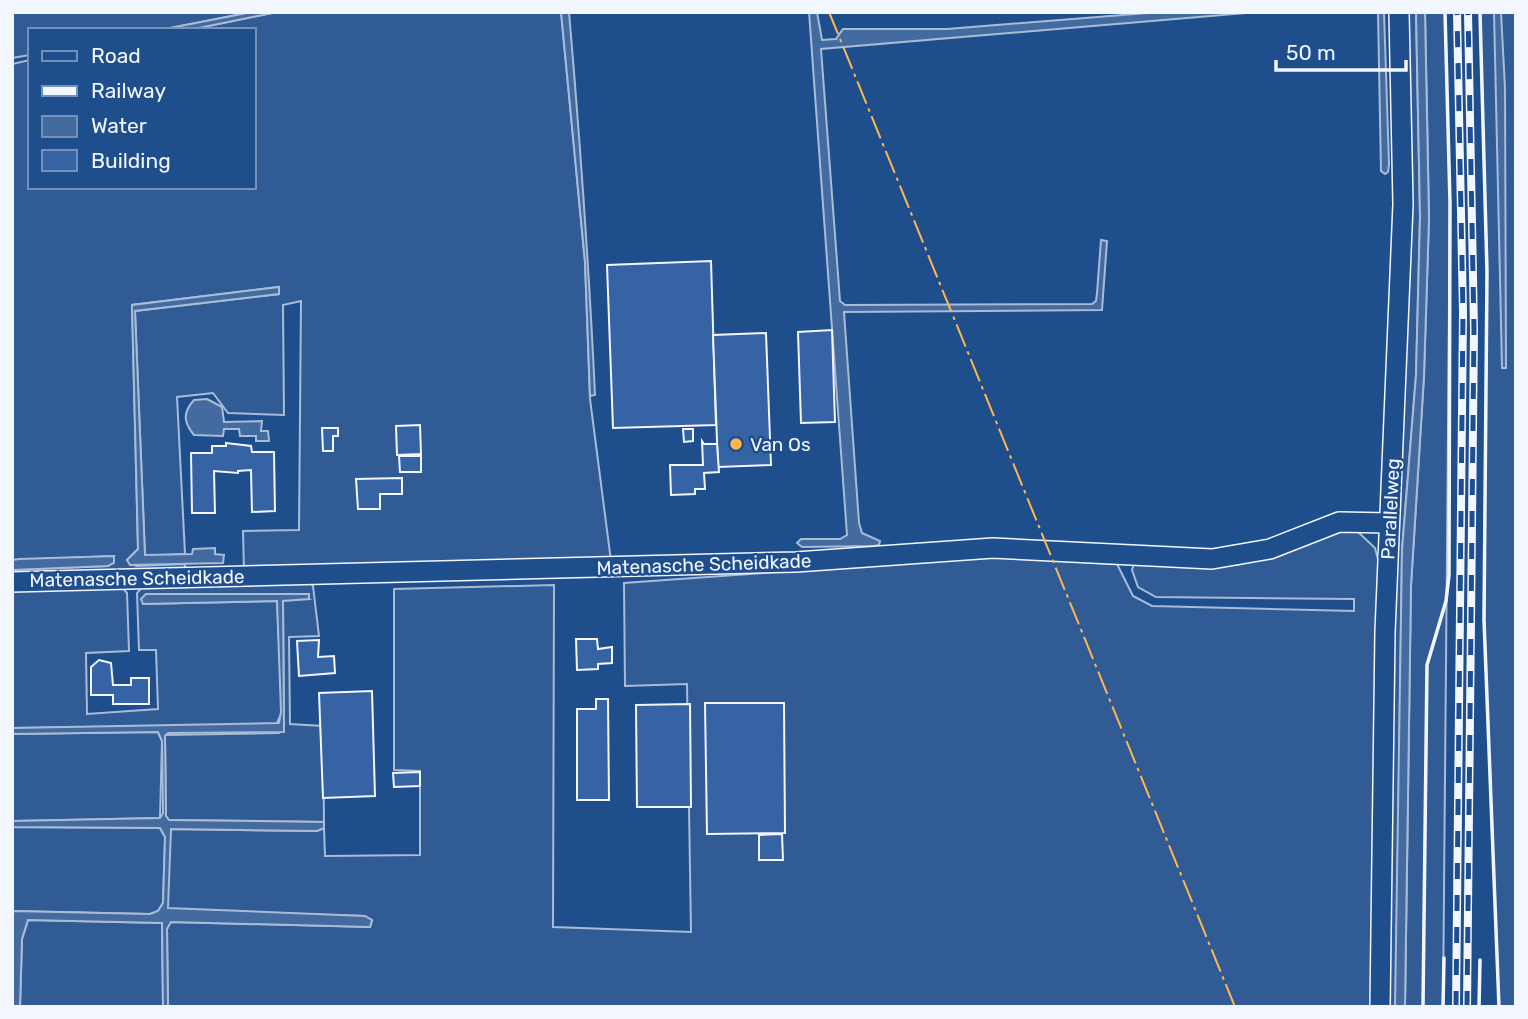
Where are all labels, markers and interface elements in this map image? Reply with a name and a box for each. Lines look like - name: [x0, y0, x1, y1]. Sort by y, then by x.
- legend: [28, 28, 256, 189]
- scale bar: [1276, 28, 1406, 72]
- text: 50 m: [1286, 40, 1336, 65]
- text: Road: [91, 43, 141, 68]
- text: Railway: [91, 78, 166, 103]
- text: Water: [91, 113, 147, 138]
- text: Building: [91, 148, 171, 173]
- place label: Van Os: [750, 433, 811, 456]
- marker: Van Os: [728, 436, 744, 452]
- street label: Parallelweg: [1376, 458, 1405, 560]
- street label: Matenasche Scheidkade: [596, 549, 812, 580]
- street label: Matenasche Scheidkade: [29, 565, 245, 592]

